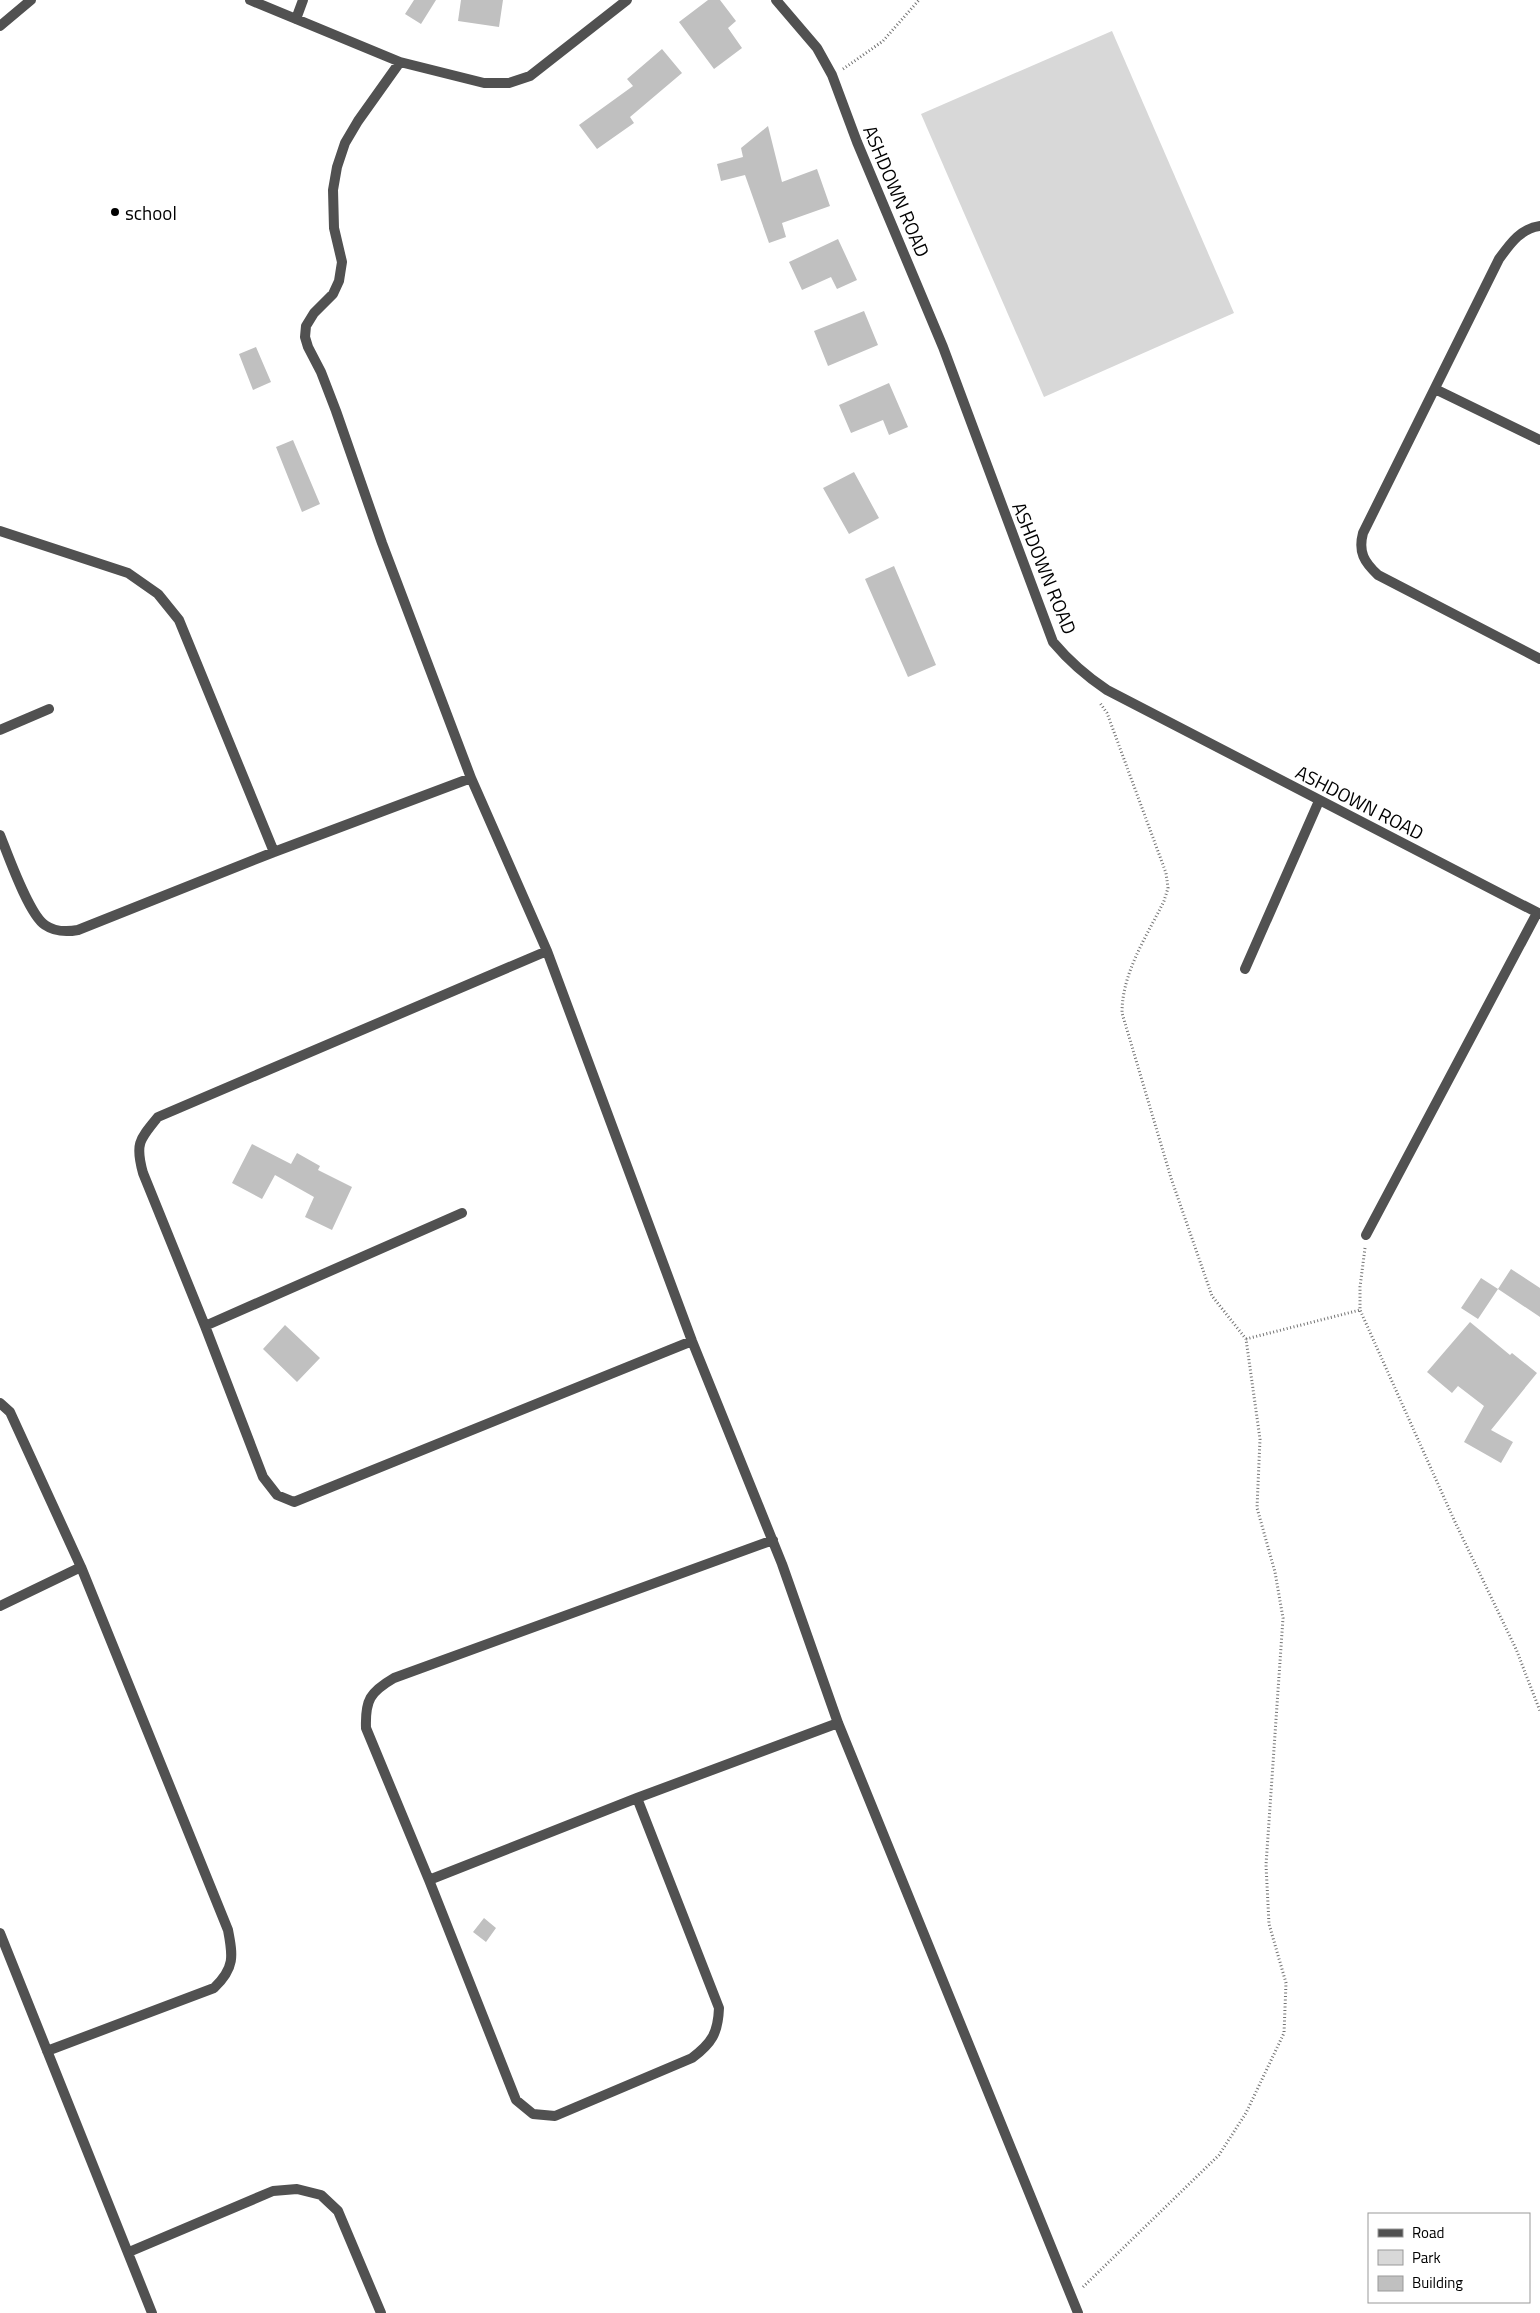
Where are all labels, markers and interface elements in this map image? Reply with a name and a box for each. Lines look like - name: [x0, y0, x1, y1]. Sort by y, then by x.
- street label: ASHDOWN ROAD: [856, 121, 938, 261]
- place label: school: [125, 198, 177, 227]
- marker: school: [109, 206, 121, 218]
- street label: ASHDOWN ROAD: [1005, 497, 1085, 639]
- street label: ASHDOWN ROAD: [1291, 757, 1429, 847]
- legend: [1368, 2213, 1530, 2303]
- text: Road: [1412, 2221, 1444, 2244]
- text: Park: [1412, 2246, 1441, 2269]
- text: Building: [1412, 2271, 1463, 2294]

